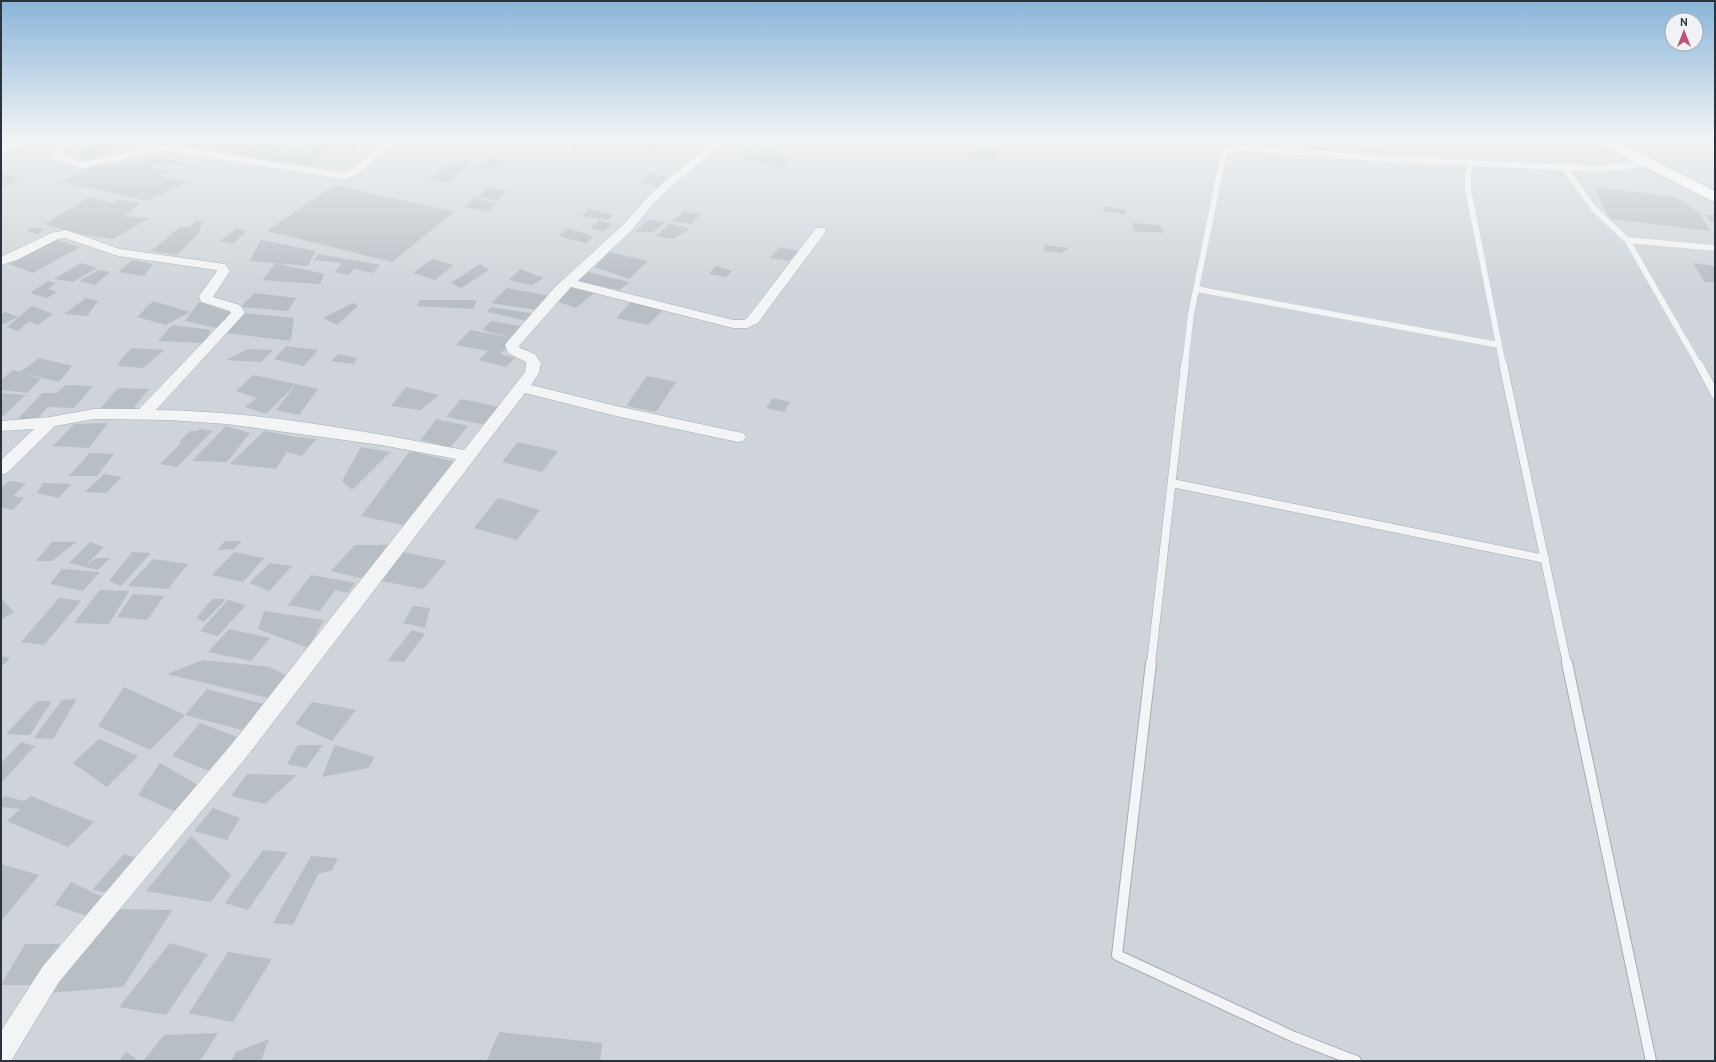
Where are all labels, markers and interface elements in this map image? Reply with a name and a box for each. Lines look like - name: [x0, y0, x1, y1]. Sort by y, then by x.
- north arrow: [1664, 12, 1704, 52]
- text: N: [1680, 15, 1688, 29]

